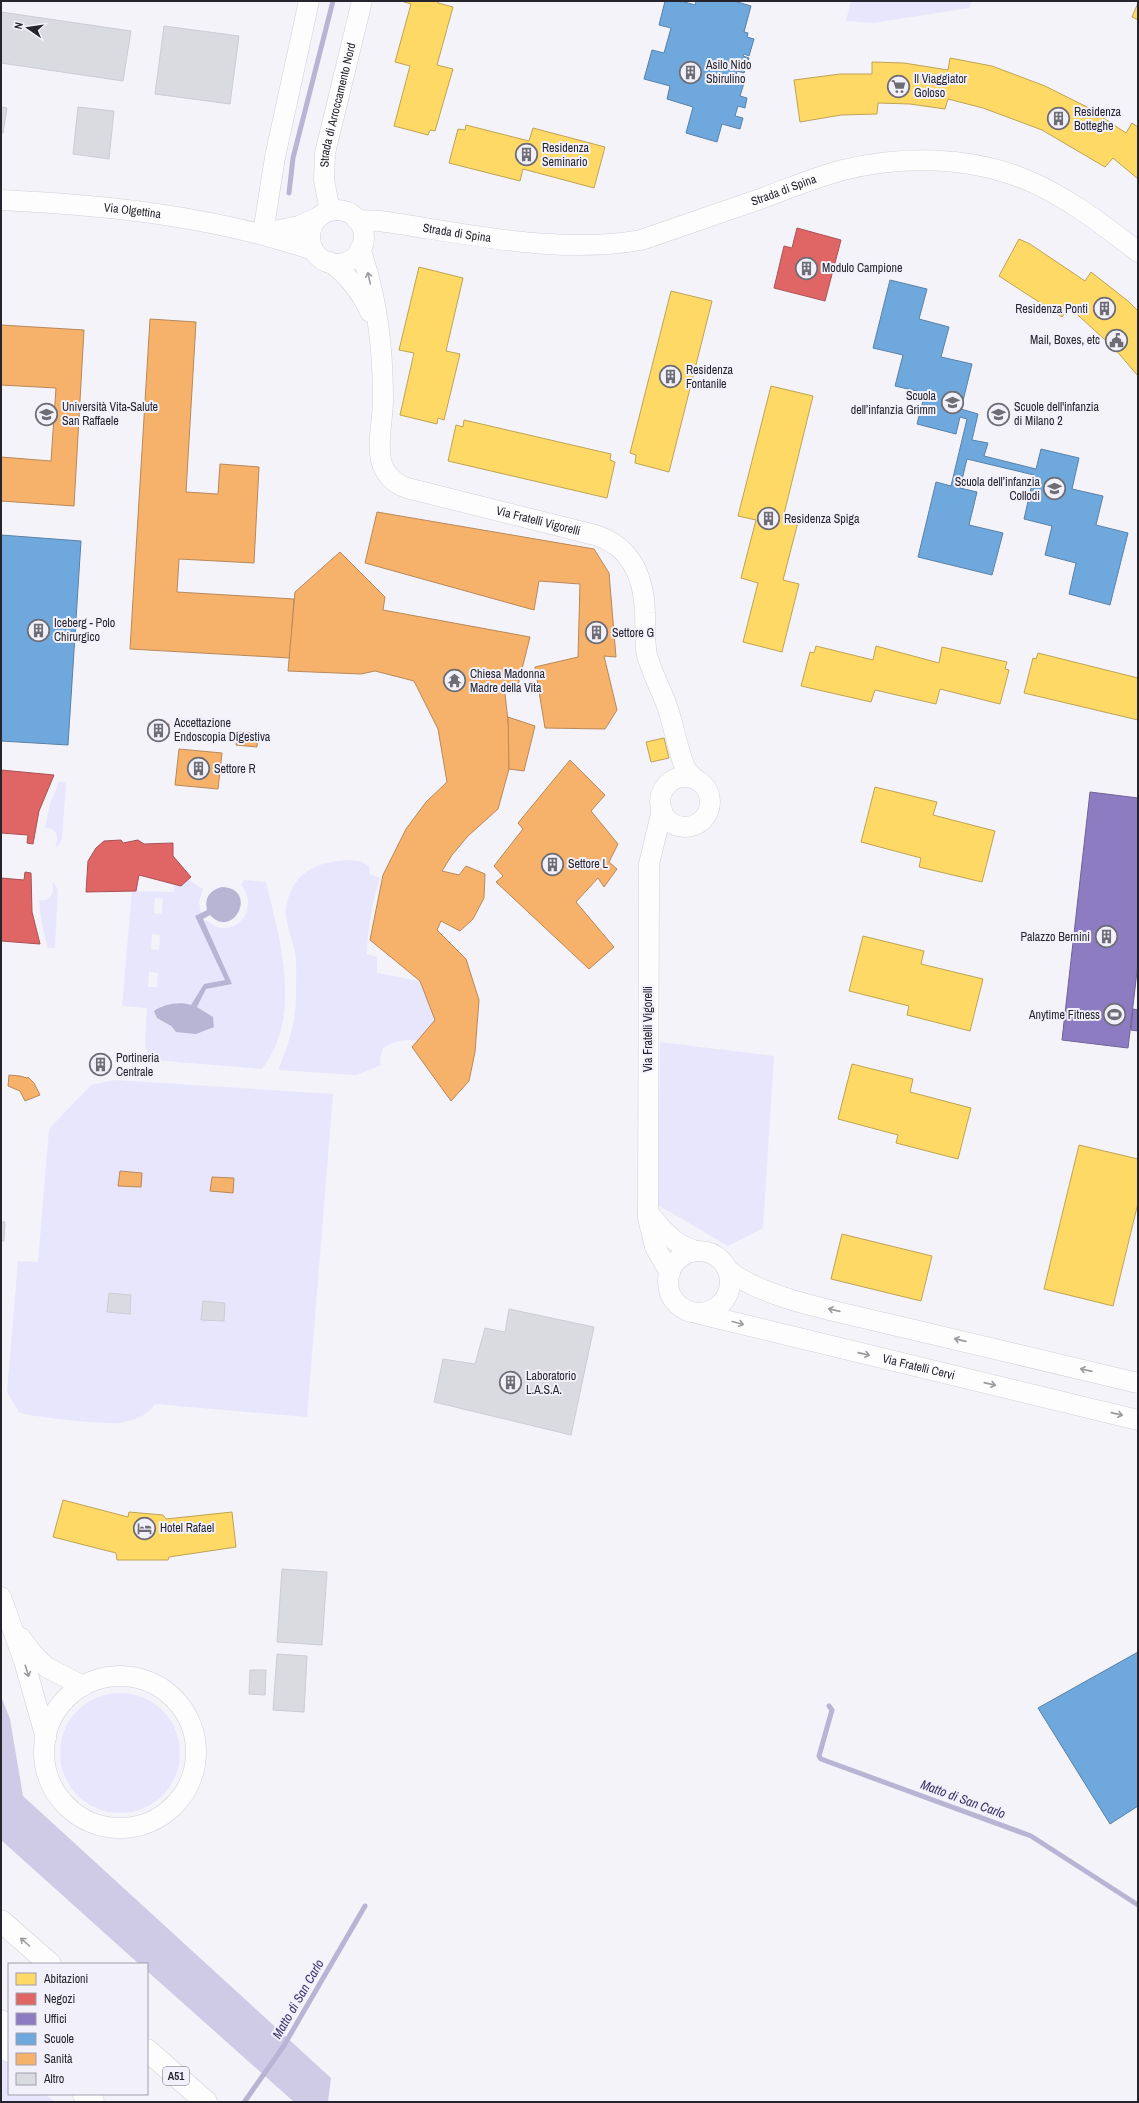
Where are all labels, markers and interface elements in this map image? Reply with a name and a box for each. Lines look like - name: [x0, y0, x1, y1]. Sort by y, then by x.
- north arrow: [8, 8, 48, 48]
- text: N: [11, 21, 26, 30]
- street label: Strada di Arroccamento Nord: [316, 41, 360, 168]
- place label: Asilo Nido Sbirulino: [705, 57, 751, 87]
- building icon: Asilo Nido Sbirulino: [678, 59, 704, 85]
- place label: Il Viaggiator Goloso: [914, 71, 968, 101]
- supermarket icon: Il Viaggiator Goloso: [885, 73, 911, 99]
- place label: Residenza Botteghe: [1074, 104, 1122, 134]
- building icon: Residenza Botteghe: [1045, 106, 1071, 132]
- place label: Residenza Seminario: [542, 140, 590, 170]
- building icon: Residenza Seminario: [514, 142, 540, 168]
- street label: Strada di Spina: [749, 171, 819, 210]
- street label: Via Olgettina: [103, 199, 163, 222]
- street label: Strada di Spina: [422, 220, 493, 246]
- building icon: Modulo Campione: [793, 255, 819, 281]
- place label: Modulo Campione: [822, 260, 902, 276]
- one-way arrow: [365, 272, 373, 285]
- building icon: Residenza Ponti: [1091, 296, 1117, 322]
- place label: Residenza Ponti: [1015, 301, 1088, 317]
- public building icon: Mail, Boxes, etc: [1103, 327, 1129, 353]
- place label: Mail, Boxes, etc: [1030, 332, 1100, 348]
- place label: Residenza Fontanile: [686, 362, 734, 392]
- building icon: Residenza Fontanile: [658, 364, 684, 390]
- place label: Scuola dell’infanzia Grimm: [851, 388, 937, 418]
- school or university icon: Scuola dell’infanzia Grimm: [939, 390, 965, 416]
- place label: Università Vita-Salute San Raffaele: [62, 399, 158, 429]
- place label: Scuole dell'infanzia di Milano 2: [1014, 399, 1100, 429]
- school or university icon: Università Vita-Salute San Raffaele: [34, 401, 60, 427]
- school or university icon: Scuole dell'infanzia di Milano 2: [985, 401, 1011, 427]
- place label: Scuola dell’infanzia Collodi: [955, 474, 1041, 504]
- school or university icon: Scuola dell’infanzia Collodi: [1042, 476, 1068, 502]
- street label: Via Fratelli Vigorelli: [495, 503, 582, 539]
- building icon: Residenza Spiga: [756, 506, 782, 532]
- place label: Residenza Spiga: [784, 511, 860, 527]
- place label: Iceberg - Polo Chirurgico: [54, 615, 115, 645]
- building icon: Iceberg - Polo Chirurgico: [25, 617, 51, 643]
- building icon: Settore G: [583, 620, 609, 646]
- place label: Settore G: [612, 625, 654, 641]
- place label: Chiesa Madonna Madre della Vita: [470, 666, 545, 696]
- temple icon: Chiesa Madonna Madre della Vita: [441, 668, 467, 694]
- place label: Accettazione Endoscopia Digestiva: [173, 715, 271, 745]
- building icon: Accettazione Endoscopia Digestiva: [145, 717, 171, 743]
- building icon: Settore R: [185, 756, 211, 782]
- place label: Settore R: [214, 761, 256, 777]
- building icon: Settore L: [540, 851, 566, 877]
- place label: Settore L: [568, 856, 608, 872]
- building icon: Palazzo Bernini: [1093, 924, 1119, 950]
- place label: Palazzo Bernini: [1021, 929, 1090, 945]
- street label: Via Fratelli Vigorelli: [640, 986, 656, 1072]
- sports icon: Anytime Fitness: [1102, 1002, 1128, 1028]
- place label: Anytime Fitness: [1028, 1007, 1100, 1023]
- place label: Portineria Centrale: [116, 1050, 160, 1080]
- building icon: Portineria Centrale: [87, 1052, 113, 1078]
- one-way arrow: [827, 1306, 840, 1314]
- one-way arrow: [731, 1320, 744, 1327]
- one-way arrow: [954, 1336, 967, 1344]
- street label: Via Fratelli Cervi: [881, 1350, 956, 1383]
- one-way arrow: [857, 1351, 870, 1358]
- one-way arrow: [1080, 1366, 1093, 1374]
- place label: Laboratorio L.A.S.A.: [526, 1368, 576, 1398]
- building icon: Laboratorio L.A.S.A.: [497, 1370, 523, 1396]
- one-way arrow: [984, 1381, 997, 1389]
- one-way arrow: [1110, 1411, 1123, 1419]
- hotel icon: Hotel Rafael: [132, 1515, 158, 1541]
- place label: Hotel Rafael: [160, 1520, 214, 1536]
- one-way arrow: [24, 1665, 31, 1678]
- water label: Matto di San Carlo: [918, 1776, 1008, 1822]
- one-way arrow: [20, 1938, 31, 1947]
- water label: Matto di San Carlo: [268, 1956, 328, 2042]
- legend: [8, 1963, 148, 2095]
- text: Abitazioni: [43, 1971, 88, 1987]
- text: Negozi: [44, 1991, 75, 2007]
- text: Uffici: [44, 2011, 67, 2027]
- text: Scuole: [44, 2031, 74, 2047]
- text: Sanità: [44, 2051, 73, 2067]
- road number: A51: [163, 2067, 189, 2085]
- text: Altro: [43, 2071, 64, 2087]

